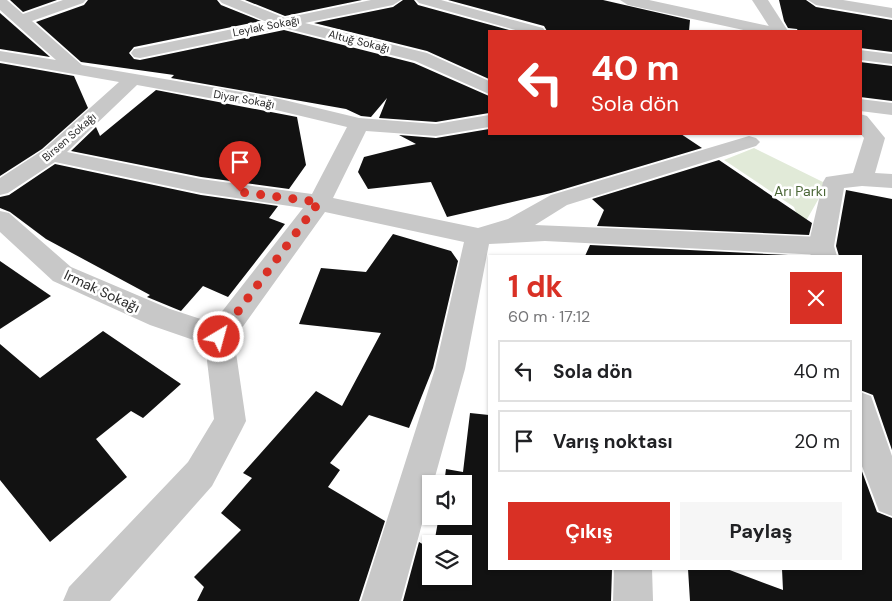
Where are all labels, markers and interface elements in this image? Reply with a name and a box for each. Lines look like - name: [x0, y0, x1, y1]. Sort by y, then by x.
- street label: Leylak Sokağı: [231, 13, 301, 39]
- street label: Altuğ Sokağı: [327, 27, 391, 55]
- text: 40 m: [591, 45, 680, 91]
- icon: left: [508, 50, 573, 115]
- street label: Diyar Sokağı: [212, 87, 276, 111]
- text: Sola dön: [591, 89, 679, 118]
- street label: Birsen Sokağı: [39, 110, 99, 164]
- pin: [219, 141, 261, 192]
- icon: arrive: [226, 148, 254, 176]
- park label: Arı Parkı: [774, 182, 826, 200]
- street label: Irmak Sokağı: [61, 266, 143, 316]
- text: 1 dk: [508, 267, 563, 306]
- button: close: [790, 272, 842, 324]
- text: 60 m · 17:12: [508, 306, 590, 327]
- position arrow: [192, 310, 244, 362]
- icon: left: [510, 357, 538, 385]
- text: Sola dön: [553, 359, 633, 384]
- text: 40 m: [793, 359, 840, 384]
- icon: arrive: [510, 427, 538, 455]
- text: Varış noktası: [553, 429, 673, 454]
- text: 20 m: [794, 429, 840, 454]
- map controls: [422, 475, 472, 585]
- button: sound: [422, 475, 472, 525]
- button: Çıkış: [508, 502, 670, 560]
- button: Paylaş: [680, 502, 842, 560]
- button: layers: [422, 535, 472, 585]

